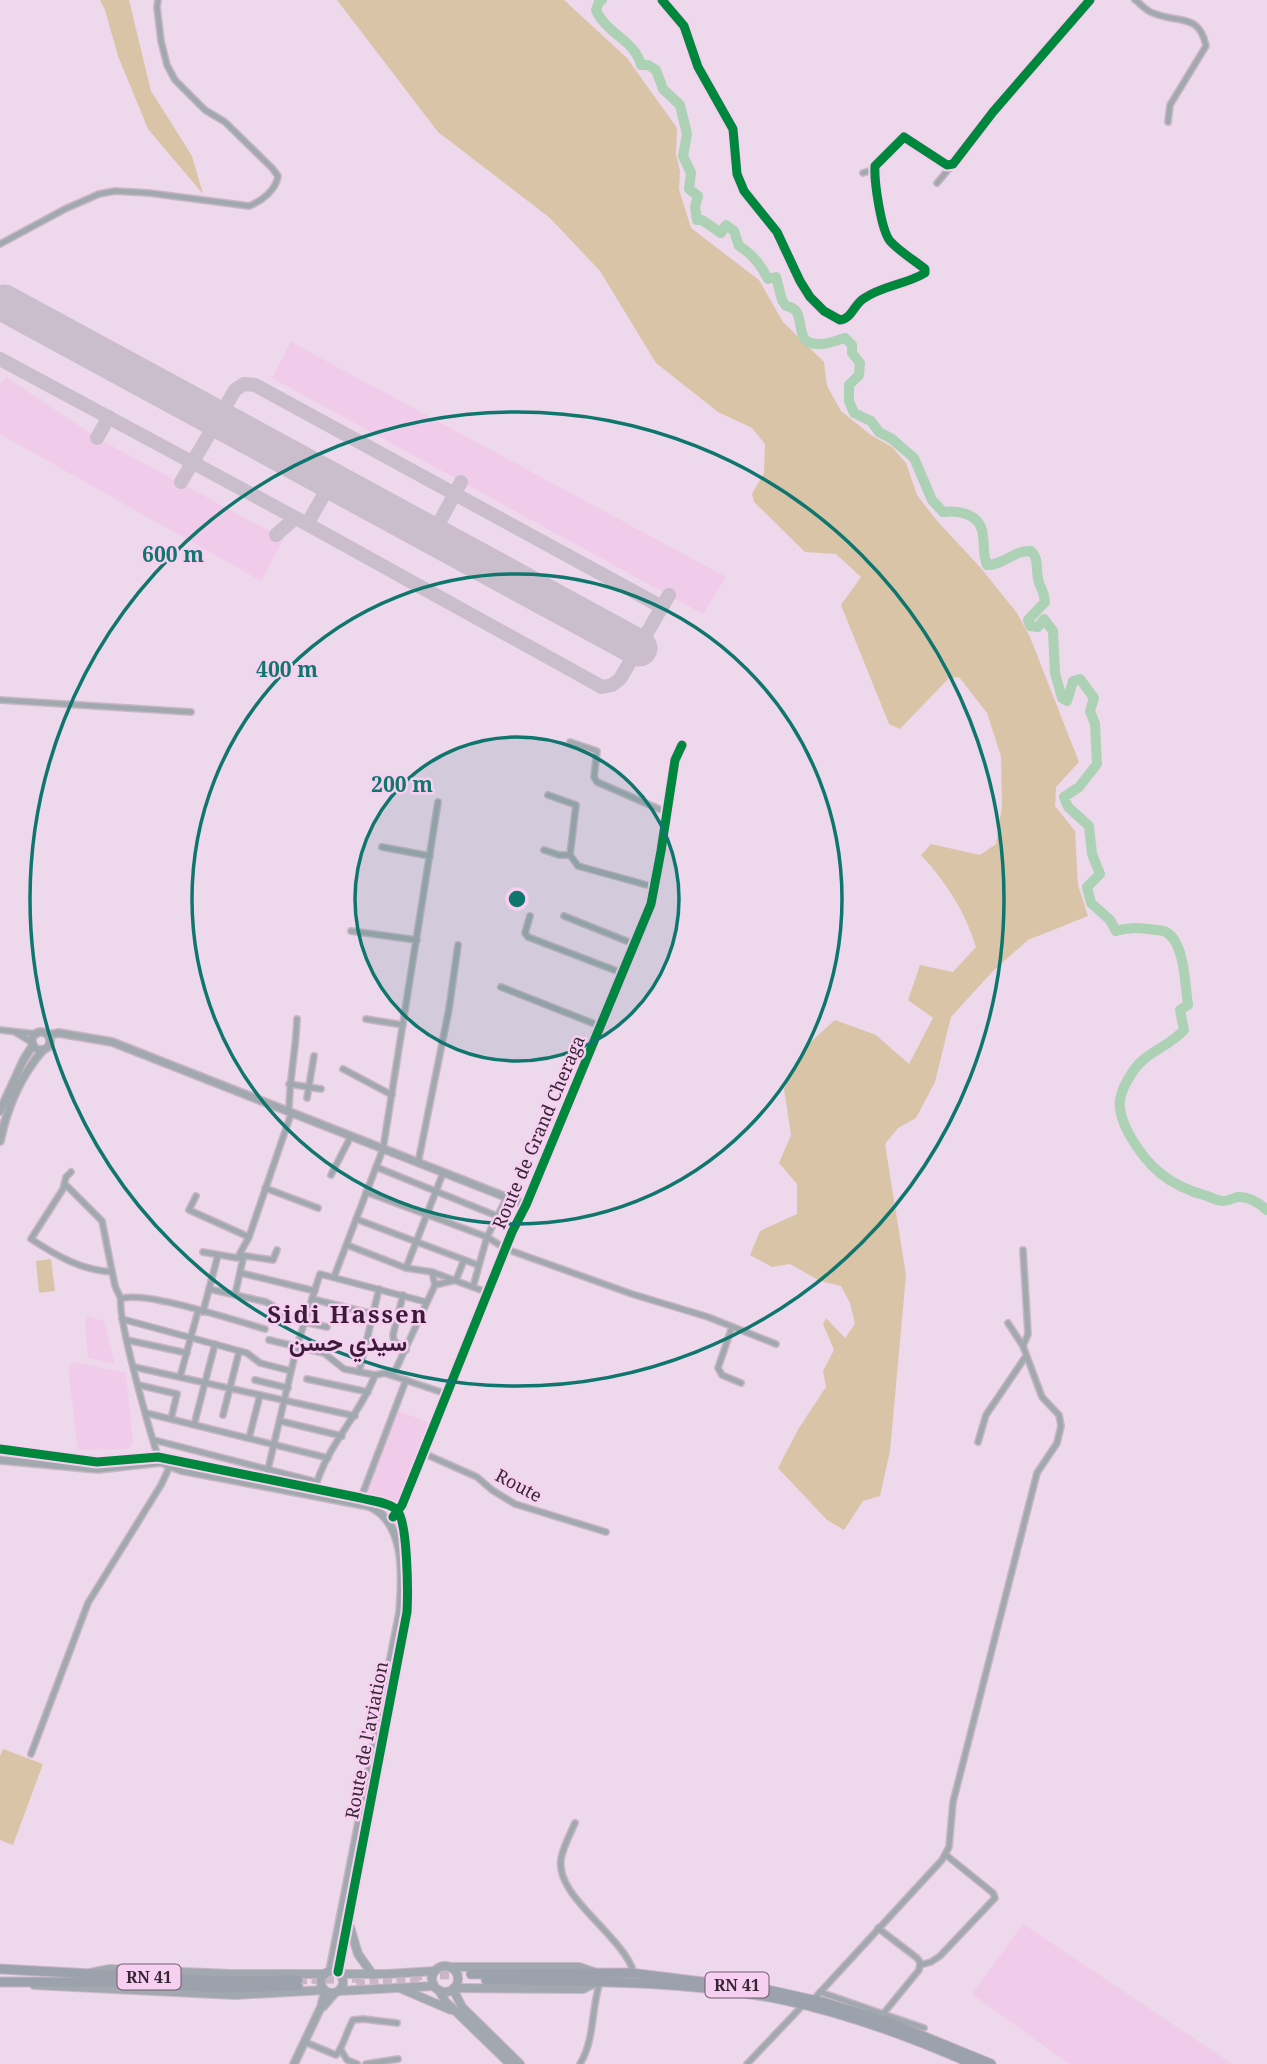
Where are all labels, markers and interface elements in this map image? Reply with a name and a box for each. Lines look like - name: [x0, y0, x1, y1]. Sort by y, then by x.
- text: 600 m: [142, 540, 204, 568]
- text: 400 m: [256, 655, 318, 683]
- text: 200 m: [371, 770, 433, 798]
- centre of rings: [505, 887, 529, 911]
- street label: Route de Grand Cheraga: [486, 1031, 590, 1233]
- district label: Sidi Hassen سيدي حسن: [267, 1297, 429, 1363]
- street label: Route: [491, 1463, 547, 1507]
- street label: Route de l'aviation: [339, 1659, 393, 1821]
- road number: RN 41: [118, 1965, 180, 1990]
- road number: RN 41: [706, 1972, 768, 1997]

